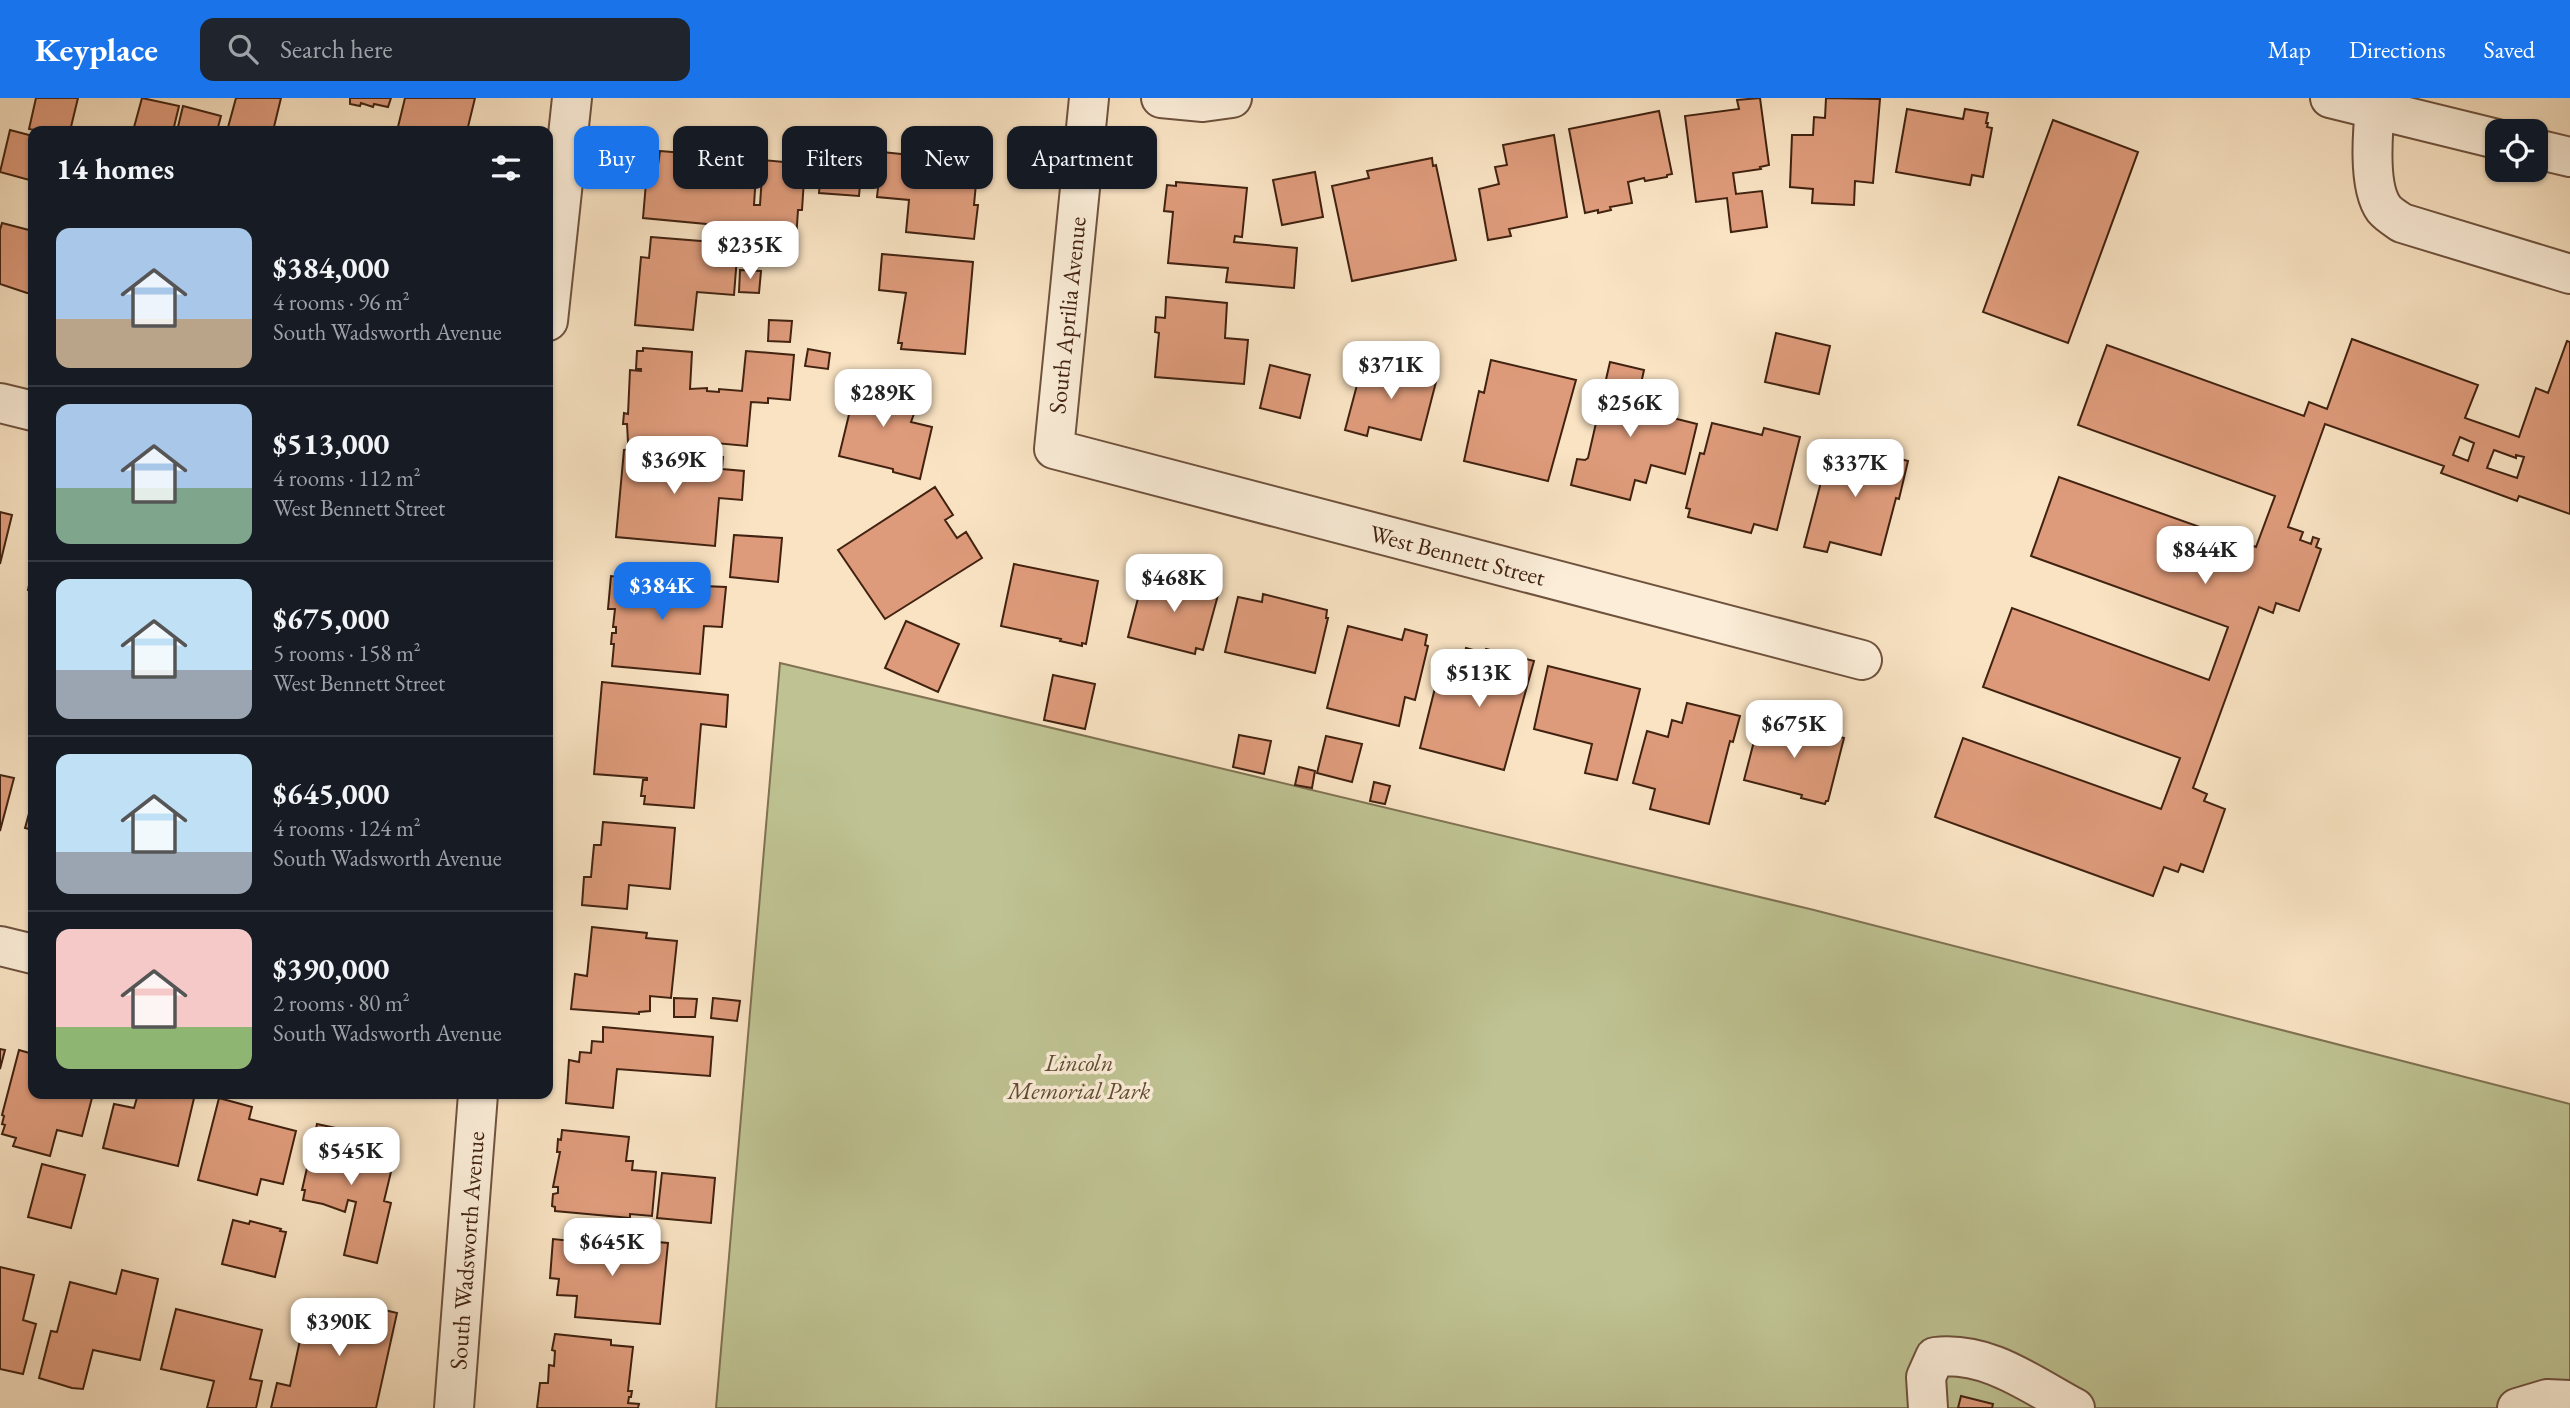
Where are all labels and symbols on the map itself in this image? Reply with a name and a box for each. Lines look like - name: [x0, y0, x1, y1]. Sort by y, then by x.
- street label: South Aprilia Avenue: [1041, 215, 1093, 415]
- pin: $235K: [701, 222, 799, 281]
- pin: $371K: [1342, 342, 1440, 401]
- pin: $289K: [834, 370, 932, 429]
- pin: $256K: [1581, 380, 1679, 439]
- pin: $369K: [625, 436, 723, 496]
- pin: $337K: [1806, 440, 1904, 499]
- street label: West Bennett Street: [1367, 517, 1549, 592]
- pin: $844K: [2156, 526, 2254, 586]
- pin: $468K: [1125, 554, 1223, 614]
- pin: $384K: [613, 562, 711, 622]
- pin: $513K: [1430, 650, 1528, 709]
- pin: $675K: [1745, 700, 1843, 760]
- park label: Lincoln Memorial Park: [1006, 1047, 1151, 1106]
- pin: $545K: [302, 1128, 400, 1187]
- street label: South Wadsworth Avenue: [441, 1130, 491, 1371]
- pin: $645K: [563, 1218, 661, 1278]
- pin: $390K: [290, 1298, 388, 1358]

